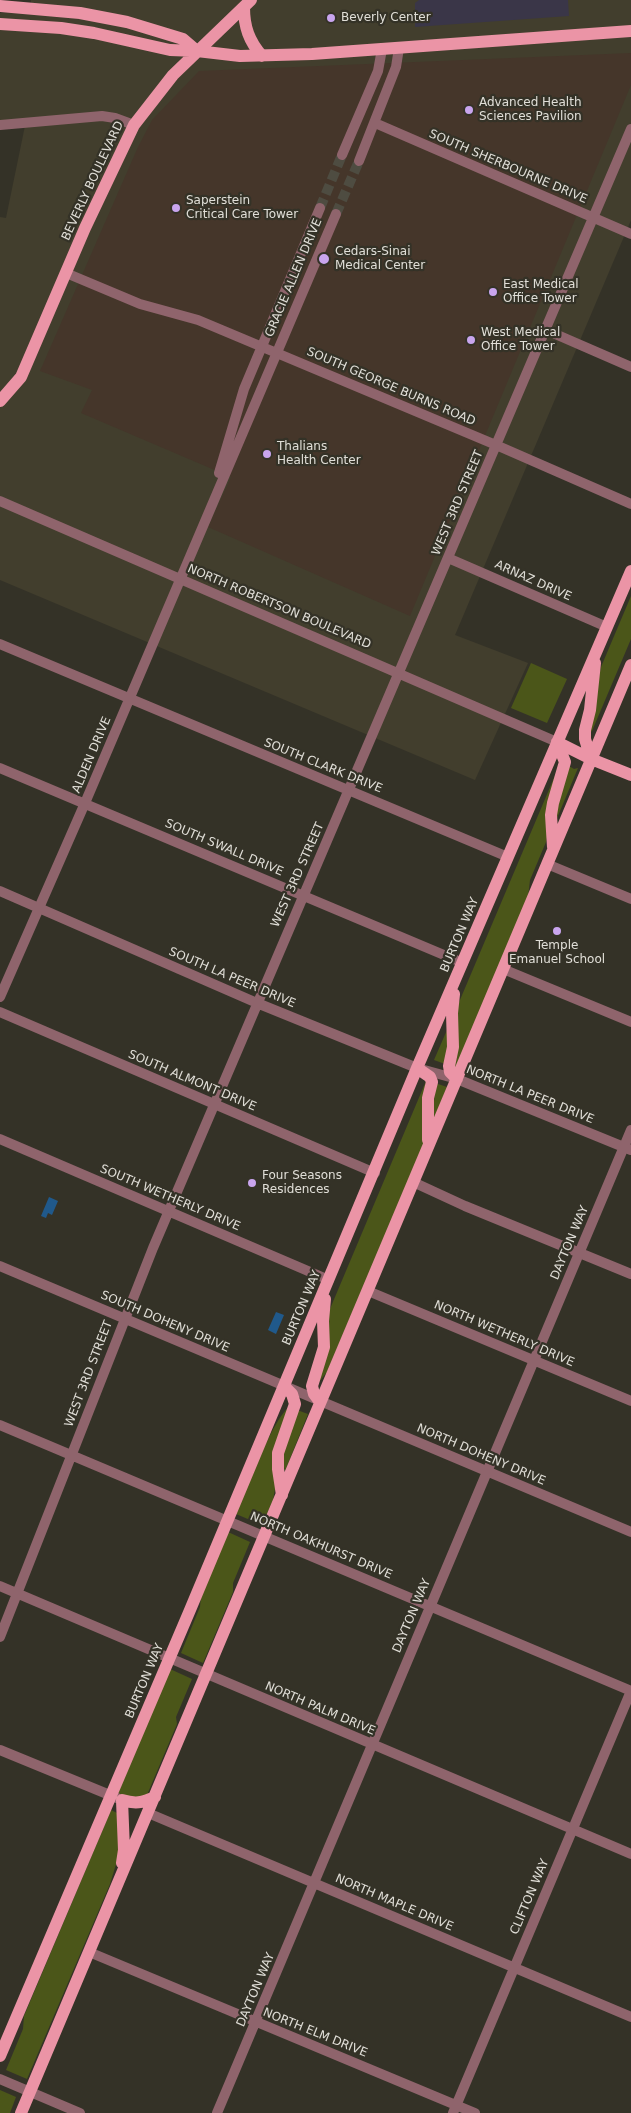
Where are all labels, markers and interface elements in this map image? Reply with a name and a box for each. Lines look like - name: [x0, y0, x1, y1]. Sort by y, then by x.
- place label: Beverly Center: [341, 11, 431, 25]
- marker: Beverly Center: [325, 12, 337, 24]
- place label: Advanced Health Sciences Pavilion: [479, 96, 582, 124]
- marker: Advanced Health Sciences Pavilion: [463, 104, 475, 116]
- street label: BEVERLY BOULEVARD: [59, 119, 127, 243]
- street label: SOUTH SHERBOURNE DRIVE: [427, 127, 589, 207]
- place label: Saperstein Critical Care Tower: [186, 194, 298, 222]
- marker: Saperstein Critical Care Tower: [170, 202, 182, 214]
- street label: GRACIE ALLEN DRIVE: [262, 217, 326, 339]
- place label: Cedars-Sinai Medical Center: [335, 245, 425, 273]
- marker: Cedars-Sinai Medical Center: [317, 252, 331, 266]
- place label: East Medical Office Tower: [503, 278, 579, 306]
- marker: East Medical Office Tower: [487, 286, 499, 298]
- place label: West Medical Office Tower: [481, 326, 560, 354]
- marker: West Medical Office Tower: [465, 334, 477, 346]
- street label: SOUTH GEORGE BURNS ROAD: [304, 345, 478, 429]
- place label: Thalians Health Center: [277, 440, 361, 468]
- marker: Thalians Health Center: [261, 448, 273, 460]
- street label: WEST 3RD STREET: [429, 448, 487, 558]
- street label: ARNAZ DRIVE: [492, 558, 574, 604]
- street label: NORTH ROBERTSON BOULEVARD: [185, 562, 373, 652]
- street label: ALDEN DRIVE: [69, 715, 115, 795]
- street label: SOUTH CLARK DRIVE: [262, 736, 384, 796]
- street label: SOUTH SWALL DRIVE: [163, 817, 285, 879]
- street label: WEST 3RD STREET: [268, 820, 328, 930]
- street label: BURTON WAY: [438, 895, 482, 975]
- marker: Temple Emanuel School: [551, 925, 563, 937]
- place label: Temple Emanuel School: [509, 939, 605, 967]
- street label: SOUTH LA PEER DRIVE: [166, 945, 298, 1011]
- street label: SOUTH ALMONT DRIVE: [126, 1047, 258, 1115]
- street label: NORTH LA PEER DRIVE: [464, 1063, 596, 1127]
- street label: SOUTH WETHERLY DRIVE: [98, 1162, 242, 1234]
- place label: Four Seasons Residences: [262, 1169, 342, 1197]
- marker: Four Seasons Residences: [246, 1177, 258, 1189]
- street label: DAYTON WAY: [548, 1204, 592, 1282]
- street label: BURTON WAY: [280, 1268, 324, 1348]
- street label: SOUTH DOHENY DRIVE: [99, 1288, 231, 1356]
- street label: NORTH WETHERLY DRIVE: [432, 1298, 576, 1370]
- street label: WEST 3RD STREET: [62, 1319, 116, 1429]
- street label: NORTH DOHENY DRIVE: [414, 1421, 548, 1489]
- street label: NORTH OAKHURST DRIVE: [248, 1509, 394, 1583]
- street label: DAYTON WAY: [390, 1577, 434, 1655]
- street label: BURTON WAY: [123, 1641, 167, 1721]
- street label: NORTH PALM DRIVE: [263, 1679, 377, 1739]
- street label: CLIFTON WAY: [508, 1857, 552, 1937]
- street label: NORTH MAPLE DRIVE: [333, 1872, 455, 1934]
- street label: DAYTON WAY: [234, 1951, 278, 2029]
- street label: NORTH ELM DRIVE: [261, 2005, 369, 2061]

